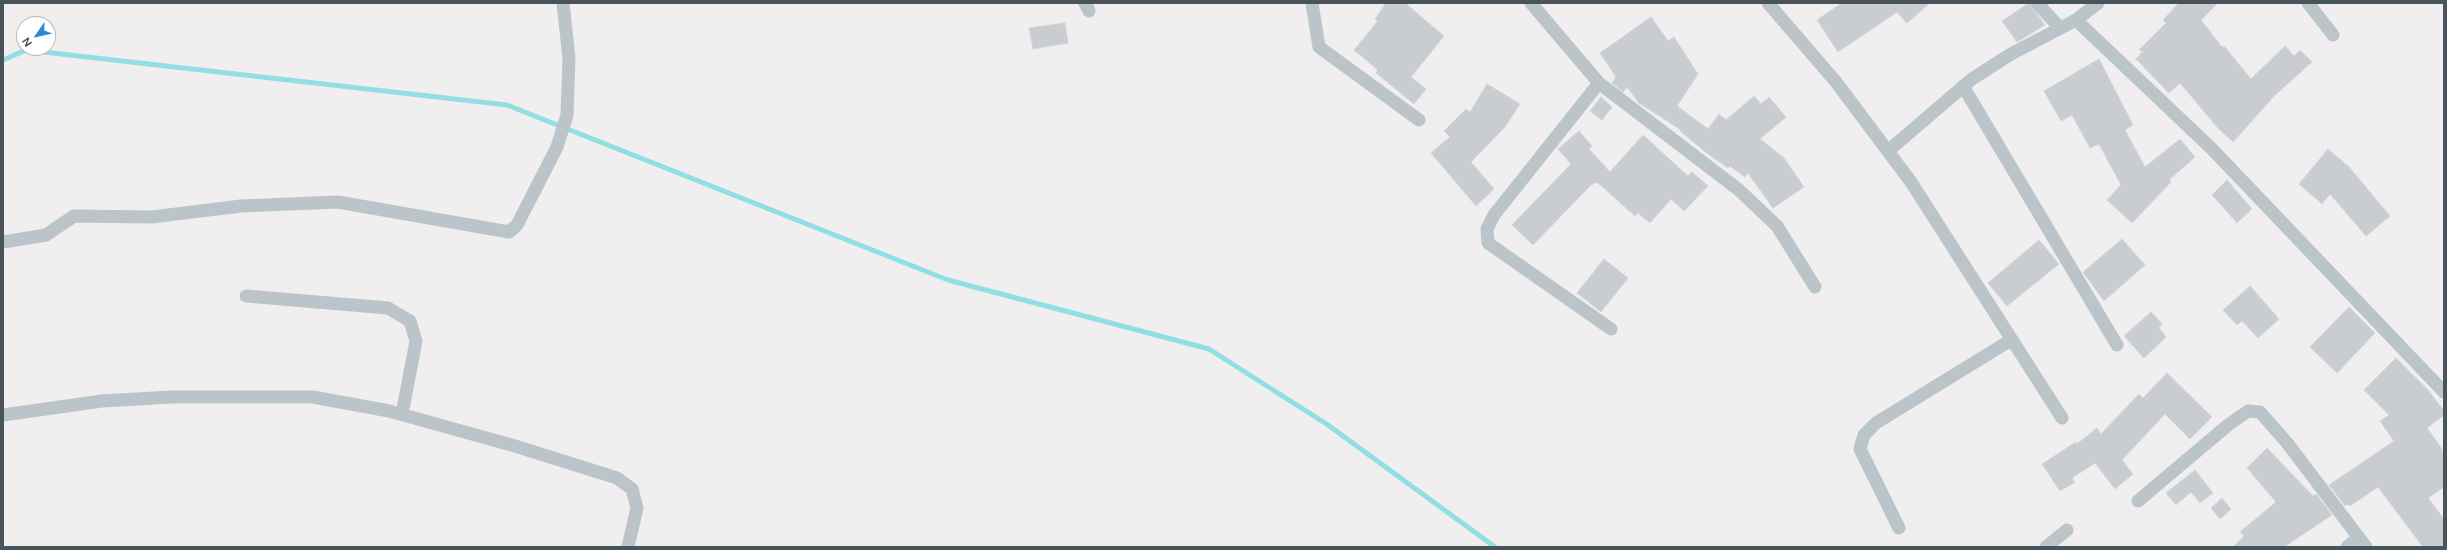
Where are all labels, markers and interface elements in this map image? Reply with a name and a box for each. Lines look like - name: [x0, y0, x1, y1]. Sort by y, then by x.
- north arrow: [16, 16, 56, 56]
- text: N: [19, 35, 35, 49]

